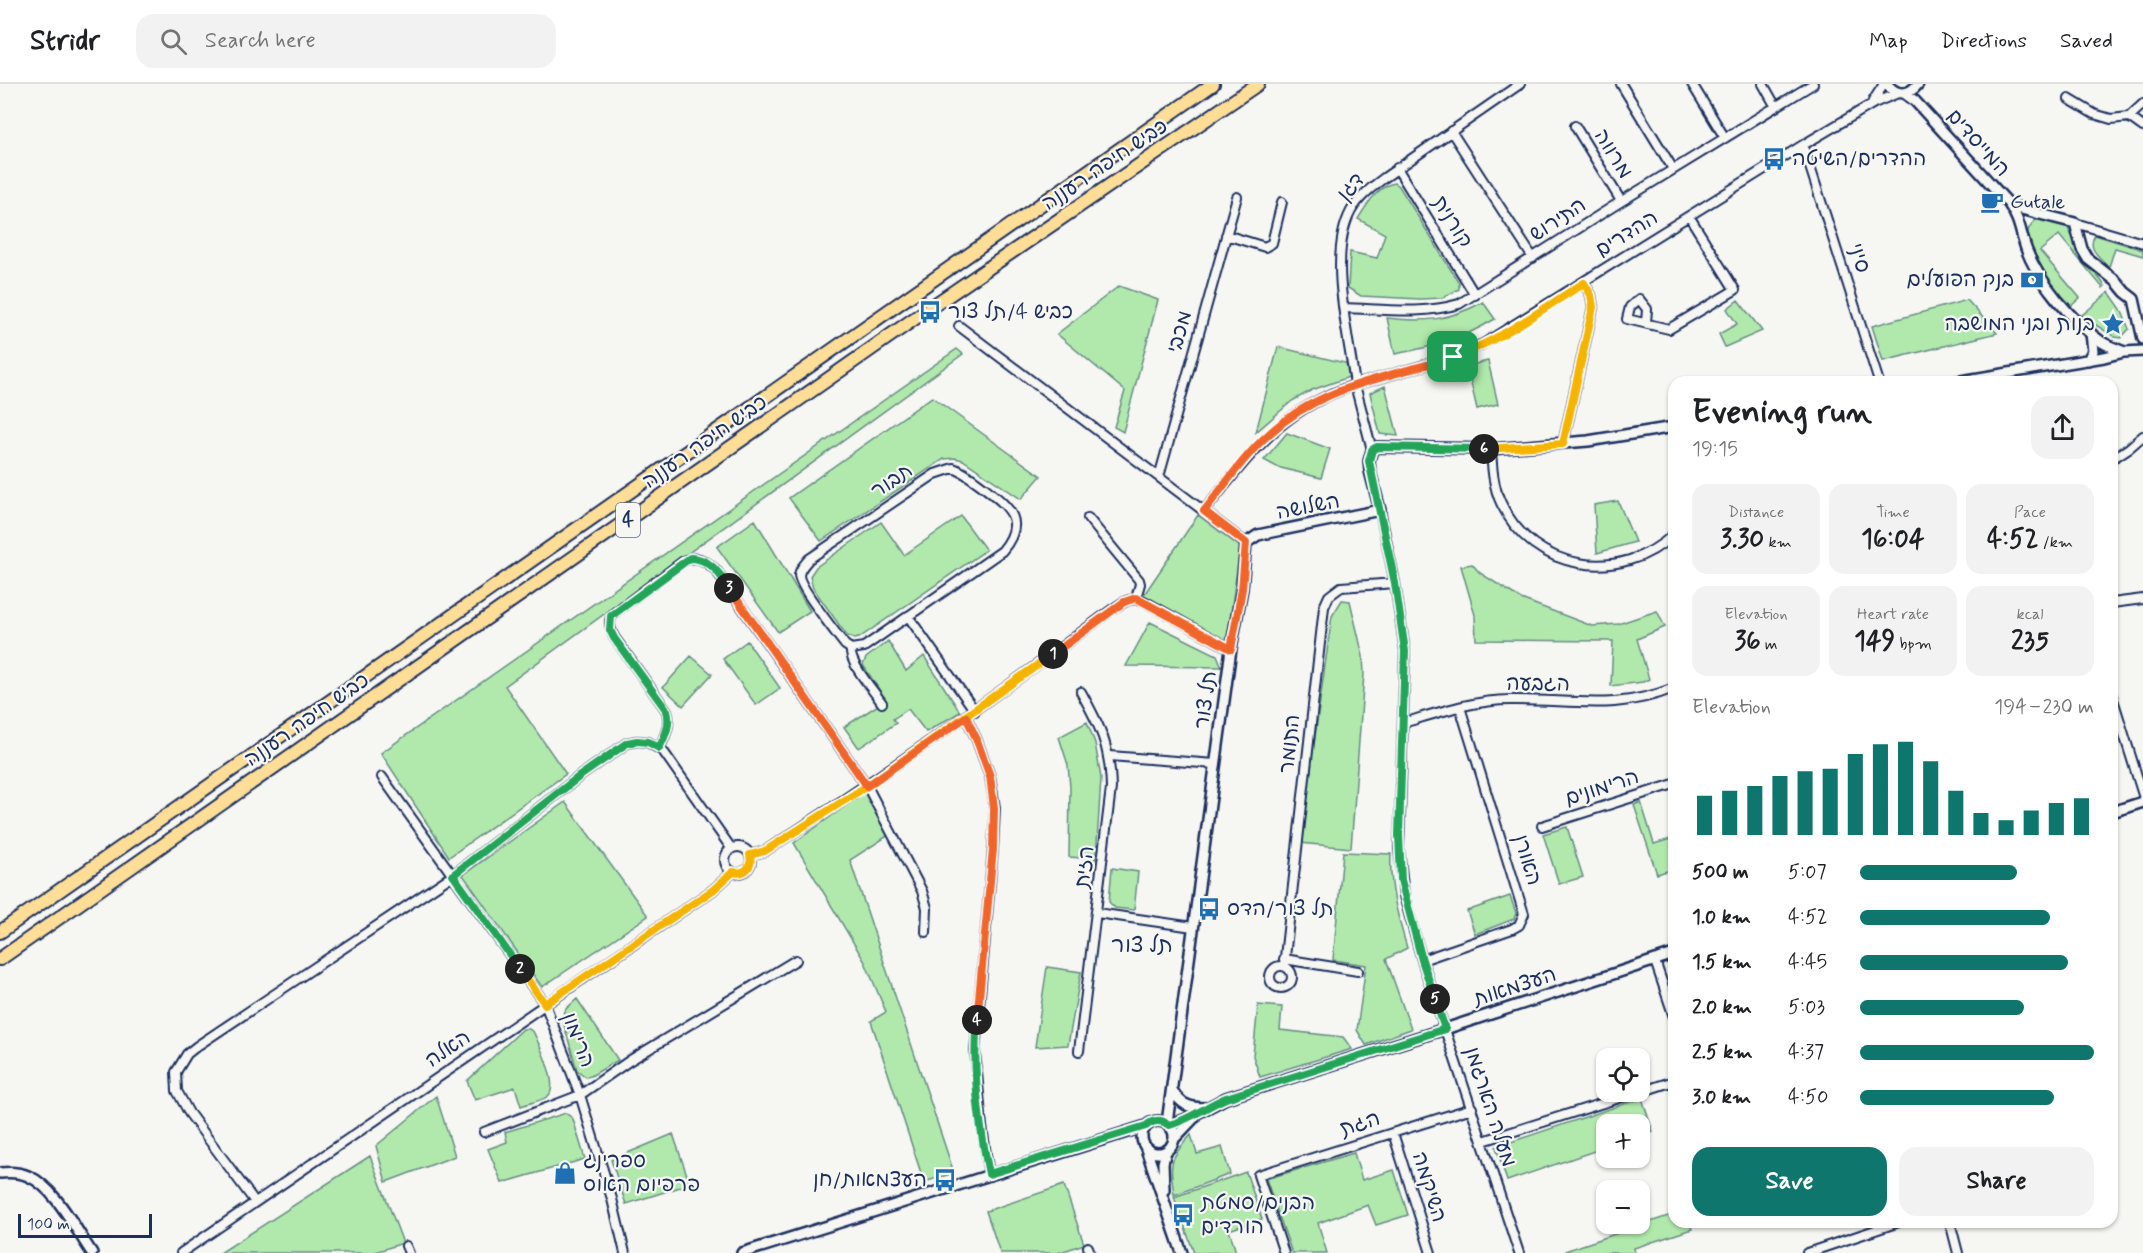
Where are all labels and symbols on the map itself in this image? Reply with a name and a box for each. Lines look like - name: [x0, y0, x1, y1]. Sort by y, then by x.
- street label: המייסדים: [1940, 103, 2016, 183]
- street label: כביש חיפה רעננה: [1036, 112, 1174, 218]
- street label: מרווה: [1587, 124, 1639, 184]
- place label: ההדרים/השיטה: [1792, 145, 1926, 173]
- bus stop icon: ההדרים/השיטה: [1761, 146, 1787, 172]
- street label: דגן: [1331, 167, 1371, 207]
- place label: Gutale: [2010, 188, 2065, 216]
- cafe icon: Gutale: [1979, 189, 2005, 215]
- street label: קורנית: [1425, 191, 1479, 253]
- street label: התירוש: [1524, 191, 1592, 249]
- street label: ההדרים: [1590, 204, 1664, 264]
- street label: סיני: [1841, 239, 1877, 277]
- place label: בנק הפועלים: [1906, 266, 2014, 294]
- bank icon: בנק הפועלים: [2019, 267, 2045, 293]
- place label: כביש 4/תל צור: [948, 298, 1073, 326]
- bus stop icon: כביש 4/תל צור: [917, 299, 943, 325]
- street label: מכבי: [1161, 308, 1199, 356]
- place label: בנות ובני המושבה: [1944, 310, 2095, 338]
- place icon: בנות ובני המושבה: [2100, 311, 2126, 337]
- pin: [1427, 331, 1478, 382]
- street label: כביש חיפה רעננה: [637, 389, 773, 495]
- pin: 6: [1469, 434, 1499, 464]
- street label: תבור: [866, 457, 918, 505]
- street label: השלושה: [1274, 487, 1342, 527]
- road number: 4: [616, 503, 640, 537]
- pin: 3: [714, 573, 744, 603]
- pin: 1: [1038, 639, 1068, 669]
- street label: כביש חיפה רעננה: [239, 667, 375, 773]
- street label: תל צור: [1188, 669, 1224, 731]
- street label: הגבעה: [1506, 669, 1570, 699]
- street label: התומר: [1273, 713, 1307, 775]
- street label: הרימונים: [1561, 763, 1643, 813]
- street label: האורן: [1506, 831, 1548, 889]
- street label: הזית: [1068, 844, 1101, 891]
- place label: תל צור/הדס: [1227, 895, 1334, 923]
- bus stop icon: תל צור/הדס: [1196, 896, 1222, 922]
- district label: תל צור: [1111, 932, 1173, 960]
- pin: 2: [505, 954, 535, 984]
- street label: העצמאות: [1468, 960, 1560, 1014]
- pin: 5: [1420, 984, 1450, 1014]
- pin: 4: [962, 1005, 992, 1035]
- street label: הרימון: [555, 1008, 601, 1072]
- street label: האלה: [420, 1024, 476, 1074]
- street label: מעלה הארגמן: [1457, 1043, 1523, 1171]
- street label: הגת: [1336, 1105, 1384, 1143]
- place label: ספרינג פרפיום האוס: [583, 1147, 700, 1199]
- street label: השיקמה: [1405, 1148, 1453, 1226]
- shop icon: ספרינג פרפיום האוס: [552, 1160, 578, 1186]
- place label: העצמאות/חן: [813, 1166, 927, 1194]
- bus stop icon: העצמאות/חן: [932, 1167, 958, 1193]
- place label: הבנים/סמטת הורדים: [1200, 1189, 1315, 1241]
- bus stop icon: הבנים/סמטת הורדים: [1170, 1202, 1196, 1228]
- scale bar: [18, 1211, 152, 1238]

